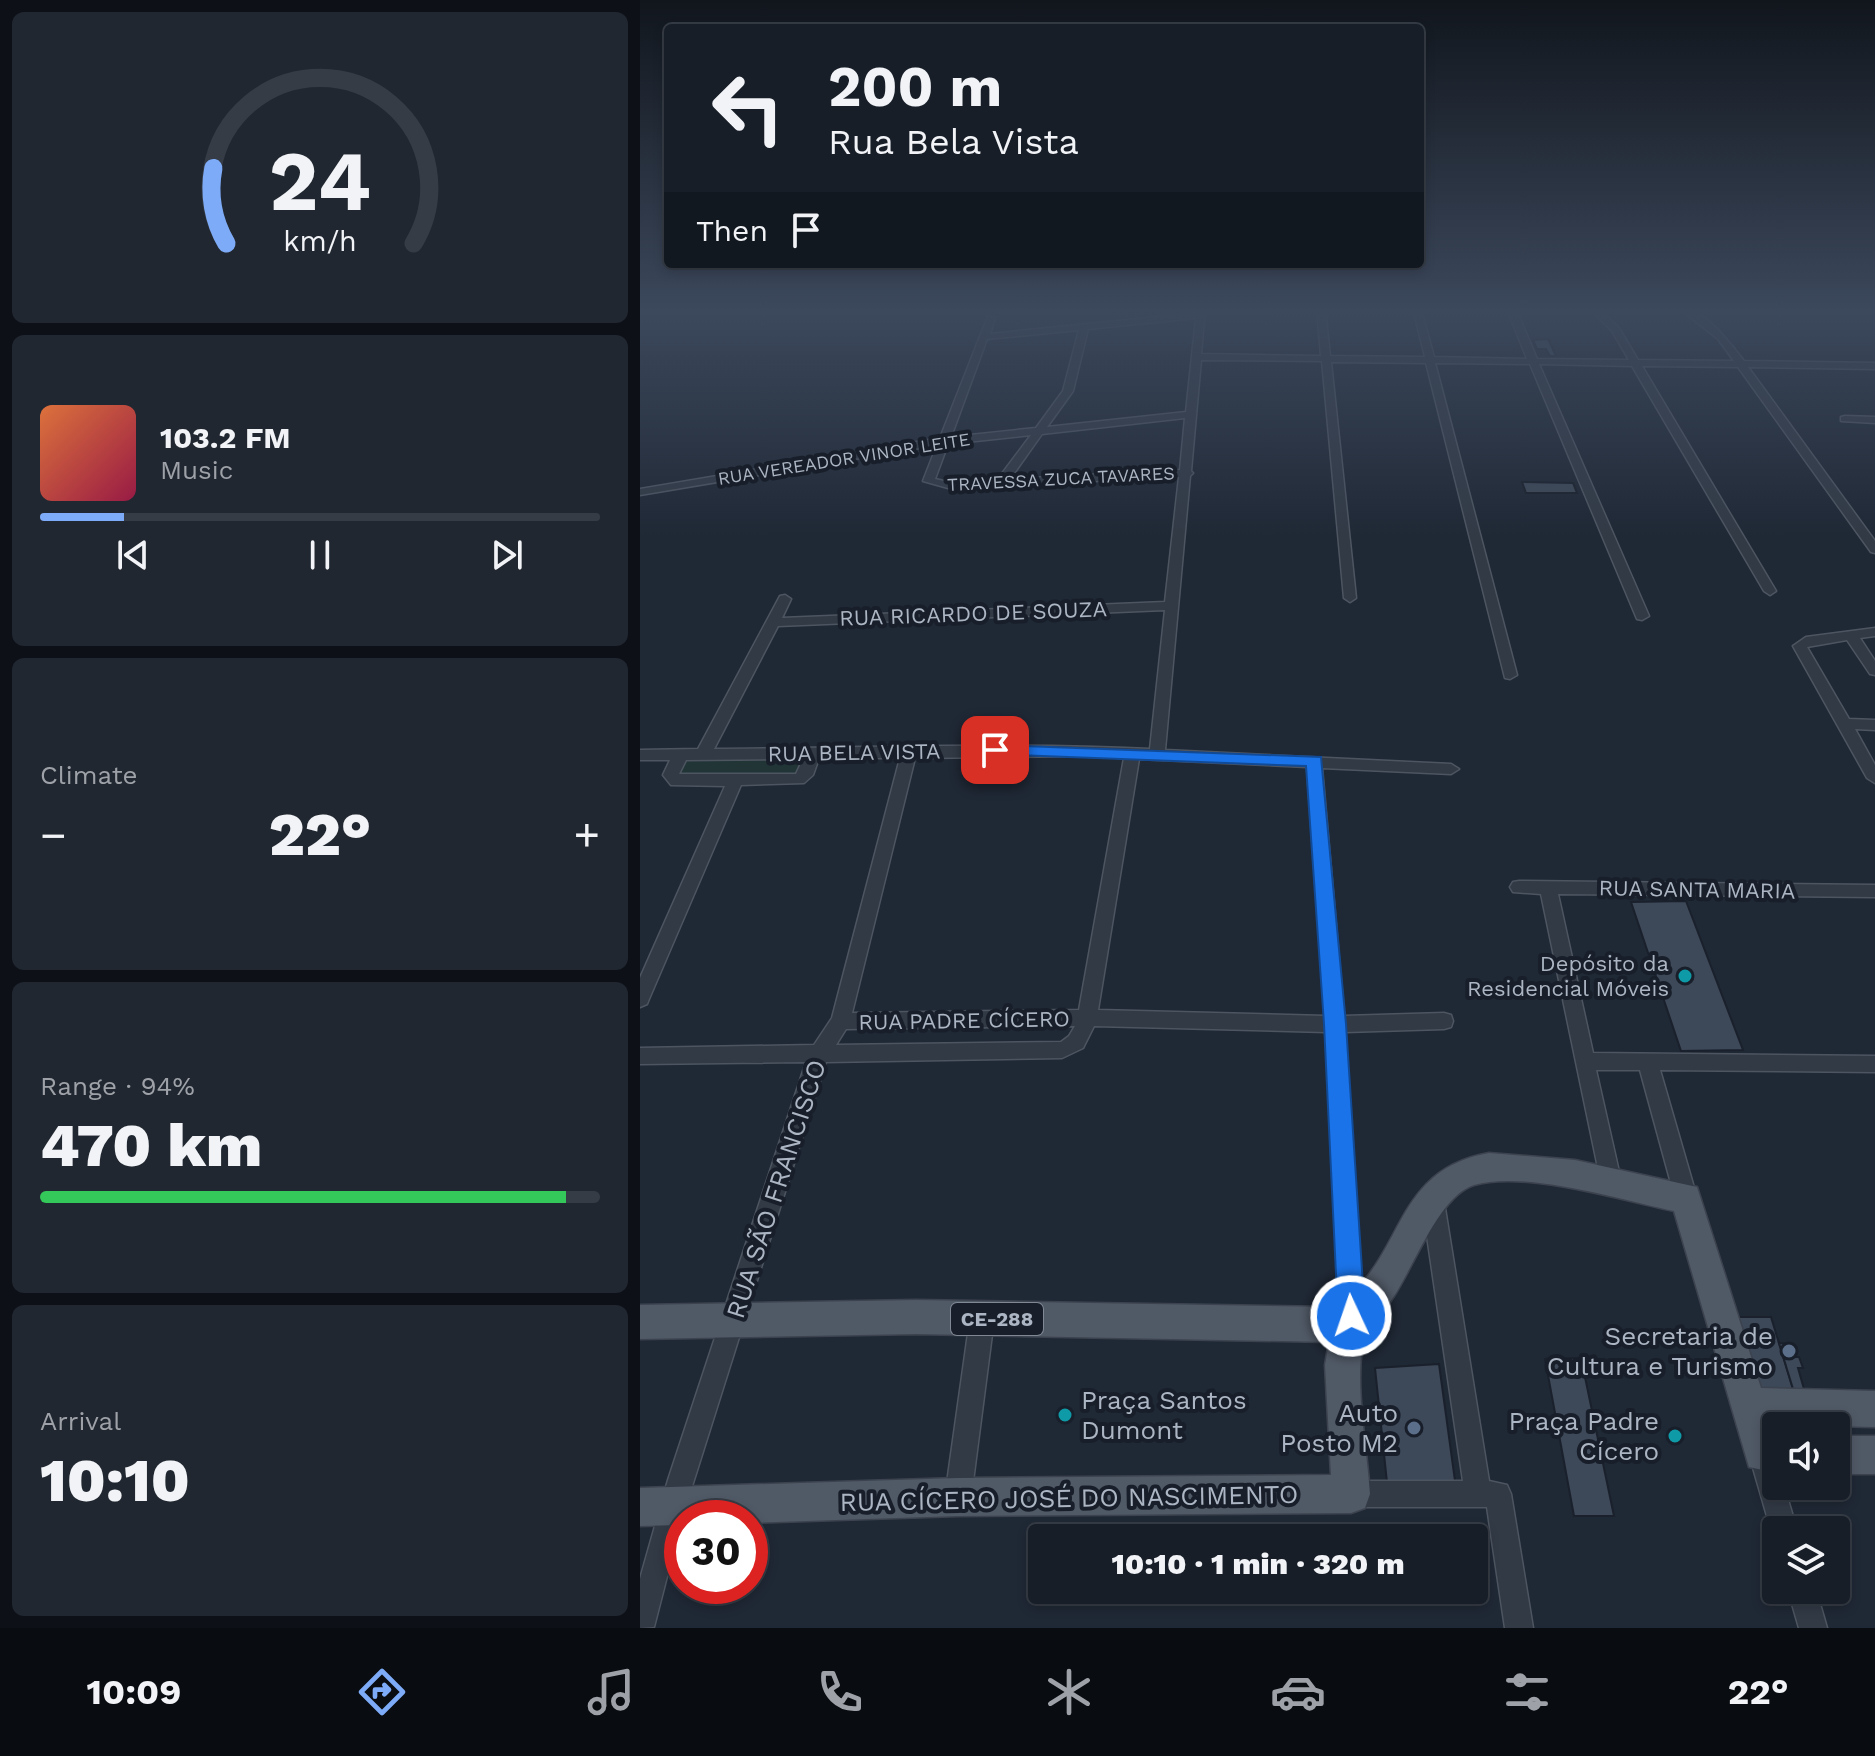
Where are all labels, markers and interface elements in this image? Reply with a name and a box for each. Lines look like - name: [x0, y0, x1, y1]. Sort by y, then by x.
- text: 200 m: [828, 54, 1002, 120]
- icon: left: [696, 56, 800, 160]
- text: Rua Bela Vista: [828, 121, 1079, 163]
- text: 24: [269, 132, 371, 229]
- icon: arrive: [784, 208, 828, 252]
- text: Then: [696, 213, 768, 248]
- text: km/h: [283, 224, 357, 258]
- text: 103.2 FM: [160, 420, 291, 455]
- street label: RUA VEREADOR VINOR LEITE: [716, 428, 972, 489]
- text: Music: [160, 455, 233, 485]
- street label: TRAVESSA ZUCA TAVARES: [947, 462, 1175, 495]
- icon: previous: [111, 533, 155, 577]
- icon: pause: [298, 533, 342, 577]
- icon: next: [485, 533, 529, 577]
- street label: RUA RICARDO DE SOUZA: [839, 596, 1107, 631]
- pin: [961, 716, 1029, 784]
- icon: arrive: [973, 728, 1017, 772]
- street label: RUA BELA VISTA: [767, 738, 941, 767]
- text: Climate: [40, 760, 138, 790]
- text: 22°: [269, 799, 371, 870]
- text: −: [40, 809, 67, 861]
- text: +: [573, 809, 600, 861]
- street label: RUA SANTA MARIA: [1598, 875, 1796, 904]
- place label: Depósito da Residencial Móveis: [1467, 951, 1669, 1001]
- marker: Depósito da Residencial Móveis: [1676, 967, 1694, 985]
- street label: RUA PADRE CÍCERO: [858, 1006, 1070, 1035]
- street label: RUA SÃO FRANCISCO: [720, 1056, 832, 1322]
- text: Range · 94%: [40, 1071, 195, 1101]
- text: 470 km: [40, 1110, 262, 1181]
- position arrow: [1309, 1274, 1393, 1358]
- road number: CE-288: [951, 1303, 1043, 1335]
- place label: Secretaria de Cultura e Turismo: [1547, 1321, 1773, 1381]
- marker: Secretaria de Cultura e Turismo: [1780, 1342, 1798, 1360]
- place label: Praça Santos Dumont: [1081, 1385, 1247, 1445]
- place label: Auto Posto M2: [1280, 1398, 1398, 1458]
- text: Arrival: [40, 1406, 121, 1436]
- marker: Praça Santos Dumont: [1056, 1406, 1074, 1424]
- place label: Praça Padre Cícero: [1509, 1406, 1659, 1466]
- map controls: [1762, 1412, 1850, 1604]
- button: sound: [1762, 1412, 1850, 1500]
- marker: Auto Posto M2: [1405, 1419, 1423, 1437]
- marker: Praça Padre Cícero: [1666, 1427, 1684, 1445]
- text: 10:10: [40, 1445, 190, 1516]
- street label: RUA CÍCERO JOSÉ DO NASCIMENTO: [839, 1479, 1299, 1517]
- speed limit sign: 30: [664, 1500, 768, 1604]
- button: layers: [1762, 1516, 1850, 1604]
- text: 10:10 · 1 min · 320 m: [1111, 1546, 1405, 1581]
- icon: directions: [354, 1664, 410, 1720]
- icon: music: [583, 1664, 639, 1720]
- icon: phone: [812, 1664, 868, 1720]
- icon: climate: [1041, 1664, 1097, 1720]
- icon: car: [1270, 1664, 1326, 1720]
- icon: filters: [1499, 1664, 1555, 1720]
- text: 10:09: [86, 1671, 181, 1713]
- text: 22°: [1728, 1671, 1788, 1713]

